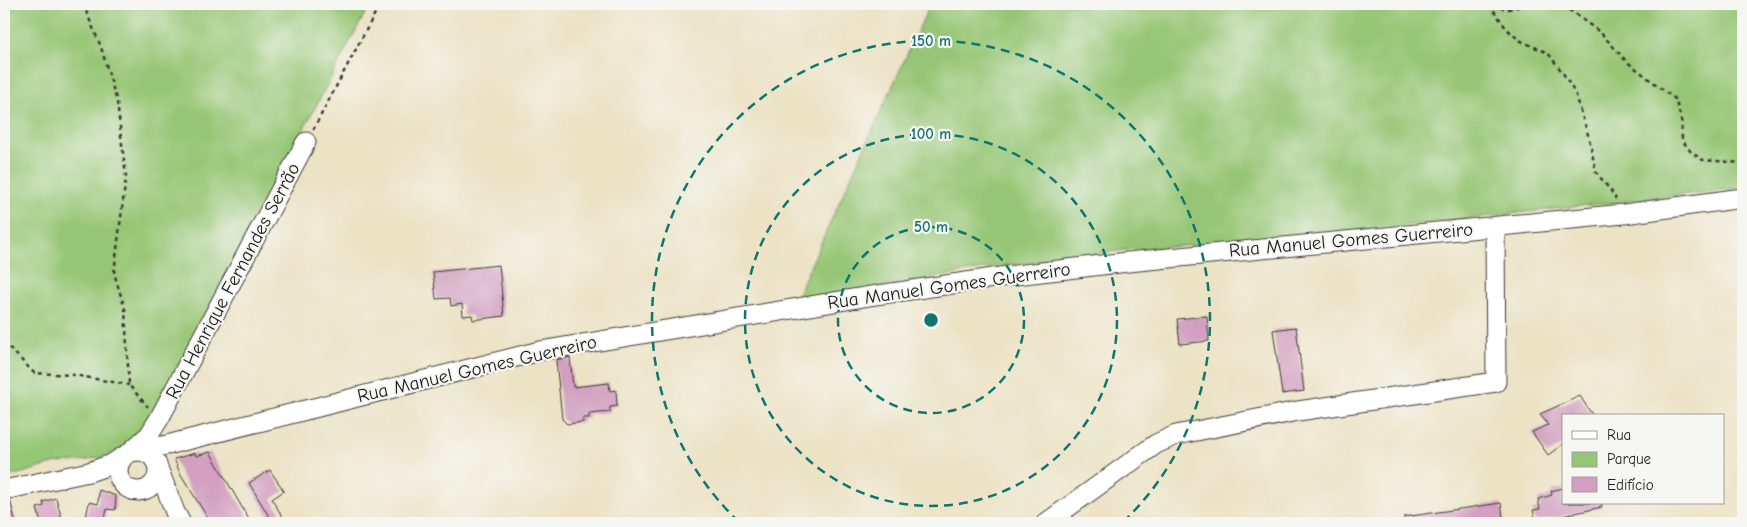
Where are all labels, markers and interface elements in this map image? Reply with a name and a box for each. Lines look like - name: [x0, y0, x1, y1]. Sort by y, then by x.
- text: 150 m: [911, 32, 951, 50]
- text: 100 m: [911, 125, 951, 143]
- street label: Rua Henrique Fernandes Serrão: [161, 159, 305, 403]
- text: 50 m: [914, 218, 948, 236]
- street label: Rua Manuel Gomes Guerreiro: [1228, 218, 1474, 262]
- street label: Rua Manuel Gomes Guerreiro: [826, 258, 1072, 314]
- centre of rings: [922, 311, 940, 329]
- street label: Rua Manuel Gomes Guerreiro: [355, 331, 599, 407]
- legend: [1562, 414, 1724, 504]
- text: Rua: [1607, 426, 1631, 444]
- text: Parque: [1607, 450, 1652, 468]
- text: Edifício: [1607, 476, 1654, 494]

